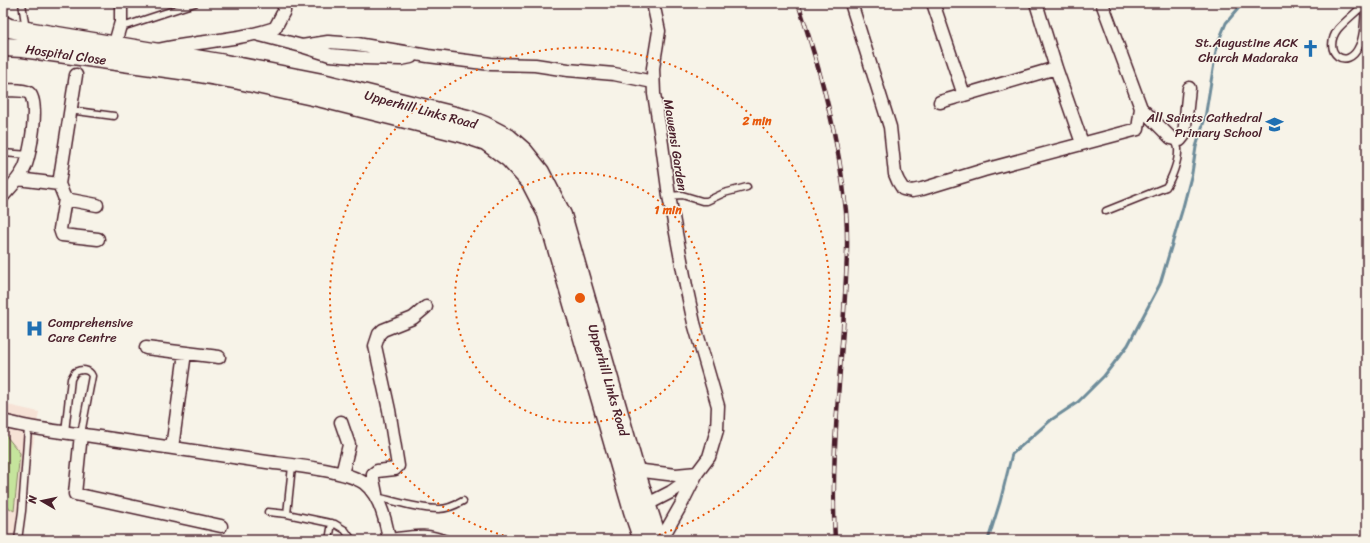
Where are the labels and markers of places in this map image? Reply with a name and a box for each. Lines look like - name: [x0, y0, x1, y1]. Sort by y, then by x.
- place label: St.Augustine ACK Church Madaraka: [1195, 31, 1299, 69]
- church icon: St.Augustine ACK Church Madaraka: [1301, 39, 1321, 59]
- place label: All Saints Cathedral Primary School: [1146, 106, 1262, 144]
- school or university icon: All Saints Cathedral Primary School: [1265, 114, 1285, 134]
- centre of rings: [573, 291, 587, 305]
- place label: Comprehensive Care Centre: [48, 311, 134, 349]
- hospital icon: Comprehensive Care Centre: [25, 319, 45, 339]

